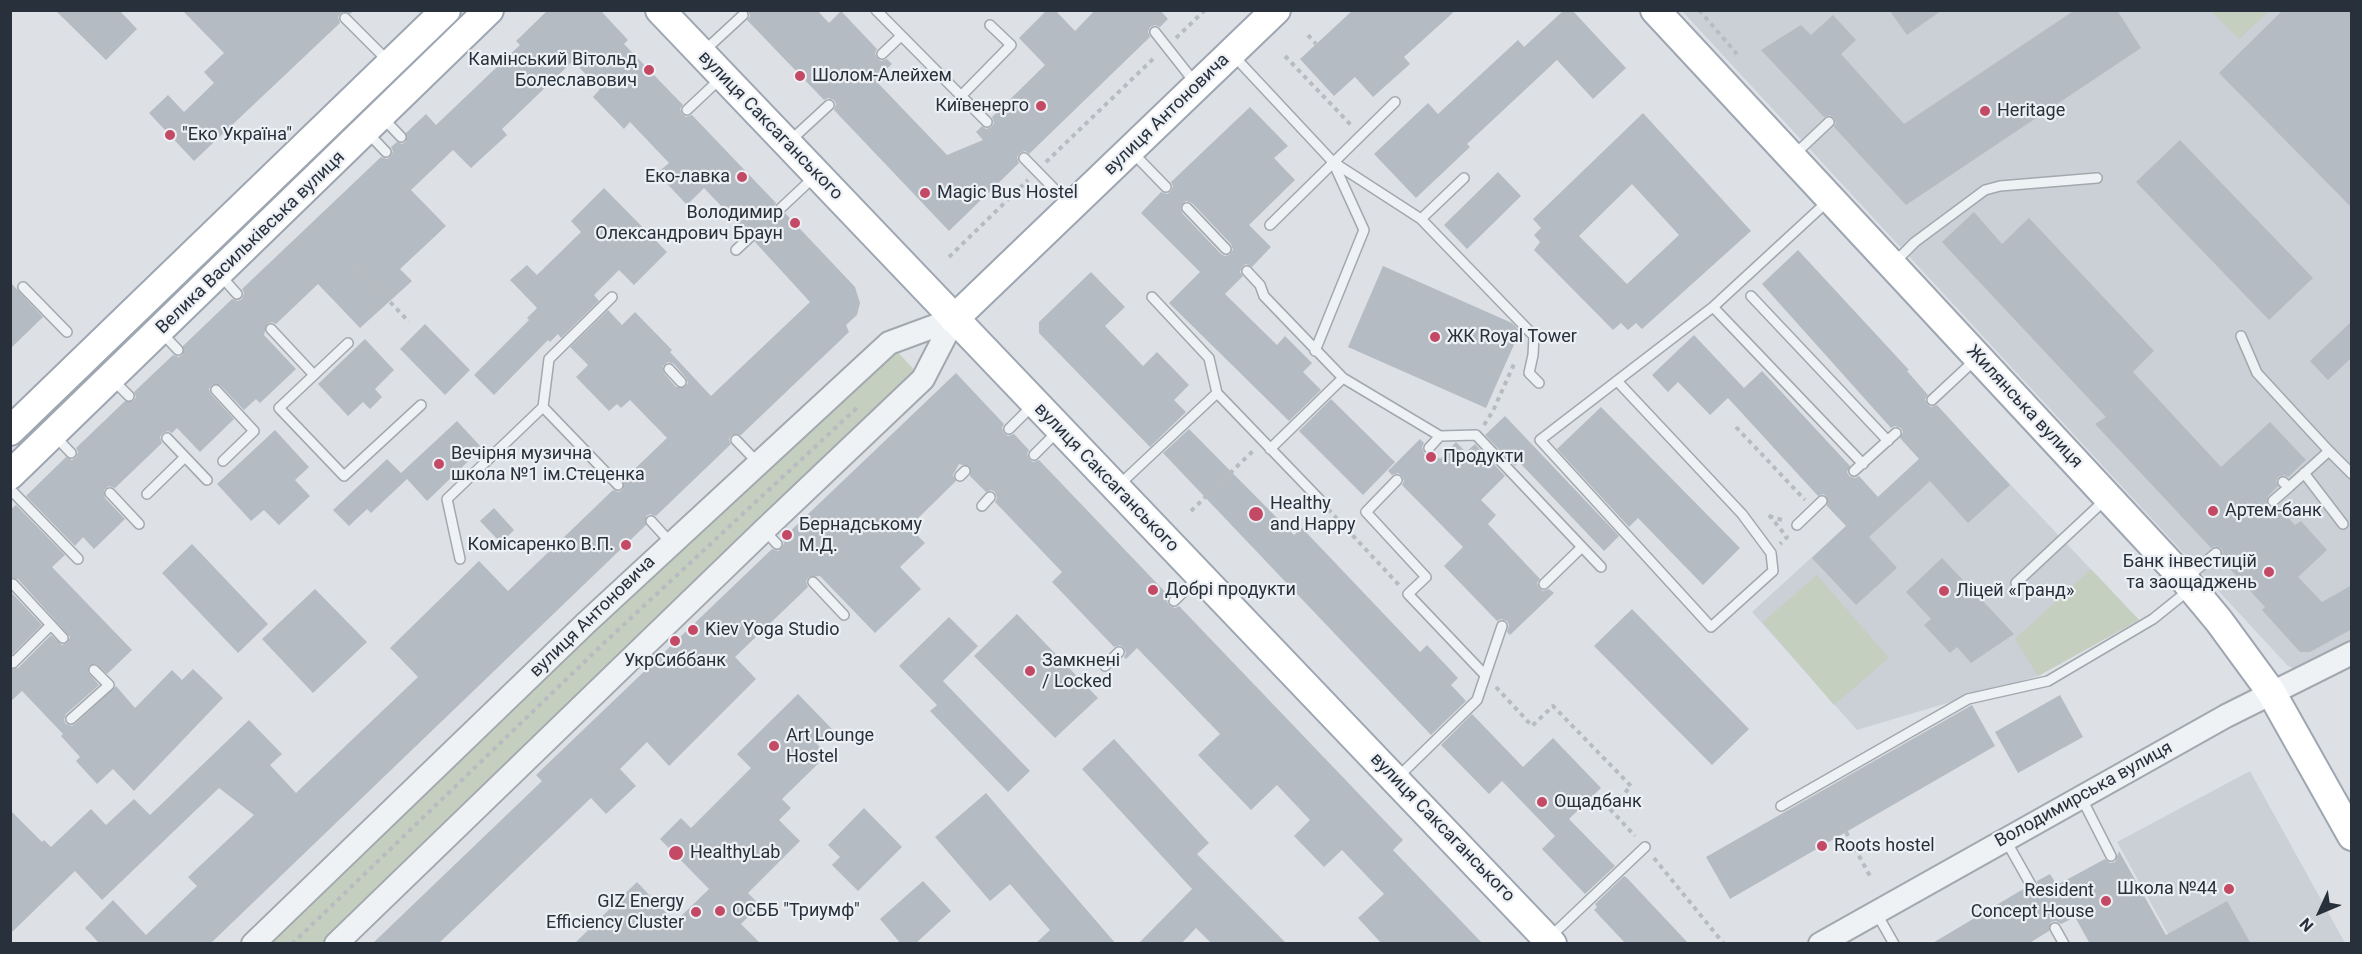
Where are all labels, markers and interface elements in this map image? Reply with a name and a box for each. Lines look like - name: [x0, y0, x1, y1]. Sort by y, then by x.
- street label: вулиця Саксаганського: [693, 47, 847, 205]
- place label: Камінський Вітольд Болеславович: [468, 49, 637, 92]
- street label: вулиця Антоновича: [1100, 50, 1234, 180]
- marker: Камінський Вітольд Болеславович: [642, 63, 656, 77]
- place label: Шолом-Алейхем: [812, 65, 952, 87]
- marker: Шолом-Алейхем: [793, 69, 807, 83]
- place label: Київенерго: [935, 95, 1029, 117]
- marker: Київенерго: [1034, 99, 1048, 113]
- place label: Heritage: [1997, 100, 2065, 122]
- marker: Heritage: [1978, 104, 1992, 118]
- place label: "Еко Україна": [182, 124, 292, 146]
- marker: "Еко Україна": [163, 128, 177, 142]
- street label: Велика Васильківська вулиця: [152, 147, 350, 339]
- place label: Еко-лавка: [645, 166, 730, 188]
- marker: Еко-лавка: [735, 170, 749, 184]
- place label: Magic Bus Hostel: [937, 182, 1078, 204]
- marker: Magic Bus Hostel: [918, 186, 932, 200]
- place label: Володимир Олександрович Браун: [595, 202, 783, 244]
- marker: Володимир Олександрович Браун: [788, 216, 802, 230]
- place label: ЖК Royal Tower: [1447, 326, 1577, 348]
- marker: ЖК Royal Tower: [1428, 330, 1442, 344]
- street label: Жилянська вулиця: [1961, 341, 2087, 473]
- street label: вулиця Саксаганського: [1029, 399, 1183, 557]
- place label: Вечірня музична школа №1 ім.Стеценка: [451, 443, 645, 486]
- place label: Продукти: [1443, 446, 1524, 468]
- marker: Продукти: [1424, 450, 1438, 464]
- marker: Вечірня музична школа №1 ім.Стеценка: [432, 457, 446, 471]
- place label: Healthy and Happy: [1270, 493, 1356, 536]
- place label: Артем-банк: [2225, 500, 2322, 522]
- marker: Артем-банк: [2206, 504, 2220, 518]
- marker: Healthy and Happy: [1247, 505, 1265, 523]
- place label: Бернадському М.Д.: [799, 514, 922, 556]
- marker: Бернадському М.Д.: [780, 528, 794, 542]
- place label: Комісаренко В.П.: [468, 534, 614, 556]
- marker: Комісаренко В.П.: [619, 538, 633, 552]
- place label: Банк інвестицій та заощаджень: [2123, 551, 2257, 594]
- street label: вулиця Антоновича: [526, 552, 660, 682]
- marker: Банк інвестицій та заощаджень: [2262, 565, 2276, 579]
- place label: Добрі продукти: [1165, 579, 1296, 601]
- place label: Ліцей «Гранд»: [1956, 580, 2074, 602]
- marker: Добрі продукти: [1146, 583, 1160, 597]
- marker: Ліцей «Гранд»: [1937, 584, 1951, 598]
- place label: Kiev Yoga Studio: [705, 619, 839, 641]
- marker: Kiev Yoga Studio: [686, 623, 700, 637]
- marker: УкрСиббанк: [668, 634, 682, 648]
- place label: УкрСиббанк: [624, 650, 726, 672]
- place label: Замкнені / Locked: [1042, 650, 1120, 692]
- marker: Замкнені / Locked: [1023, 664, 1037, 678]
- place label: Art Lounge Hostel: [786, 725, 874, 768]
- street label: Володимирська вулиця: [1992, 737, 2176, 853]
- marker: Art Lounge Hostel: [767, 739, 781, 753]
- street label: вулиця Саксаганського: [1365, 749, 1519, 907]
- place label: Ощадбанк: [1554, 791, 1642, 813]
- marker: Ощадбанк: [1535, 795, 1549, 809]
- place label: Roots hostel: [1834, 835, 1935, 857]
- marker: Roots hostel: [1815, 839, 1829, 853]
- place label: HealthyLab: [690, 842, 780, 864]
- marker: HealthyLab: [667, 844, 685, 862]
- place label: Школа №44: [2117, 878, 2217, 900]
- place label: Resident Concept House: [1971, 880, 2094, 922]
- marker: Школа №44: [2222, 882, 2236, 896]
- north arrow: [2290, 882, 2350, 942]
- place label: GIZ Energy Efficiency Cluster: [546, 891, 684, 934]
- marker: Resident Concept House: [2099, 894, 2113, 908]
- place label: ОСББ "Триумф": [732, 900, 860, 922]
- marker: ОСББ "Триумф": [713, 904, 727, 918]
- marker: GIZ Energy Efficiency Cluster: [689, 905, 703, 919]
- text: N: [2296, 914, 2317, 936]

